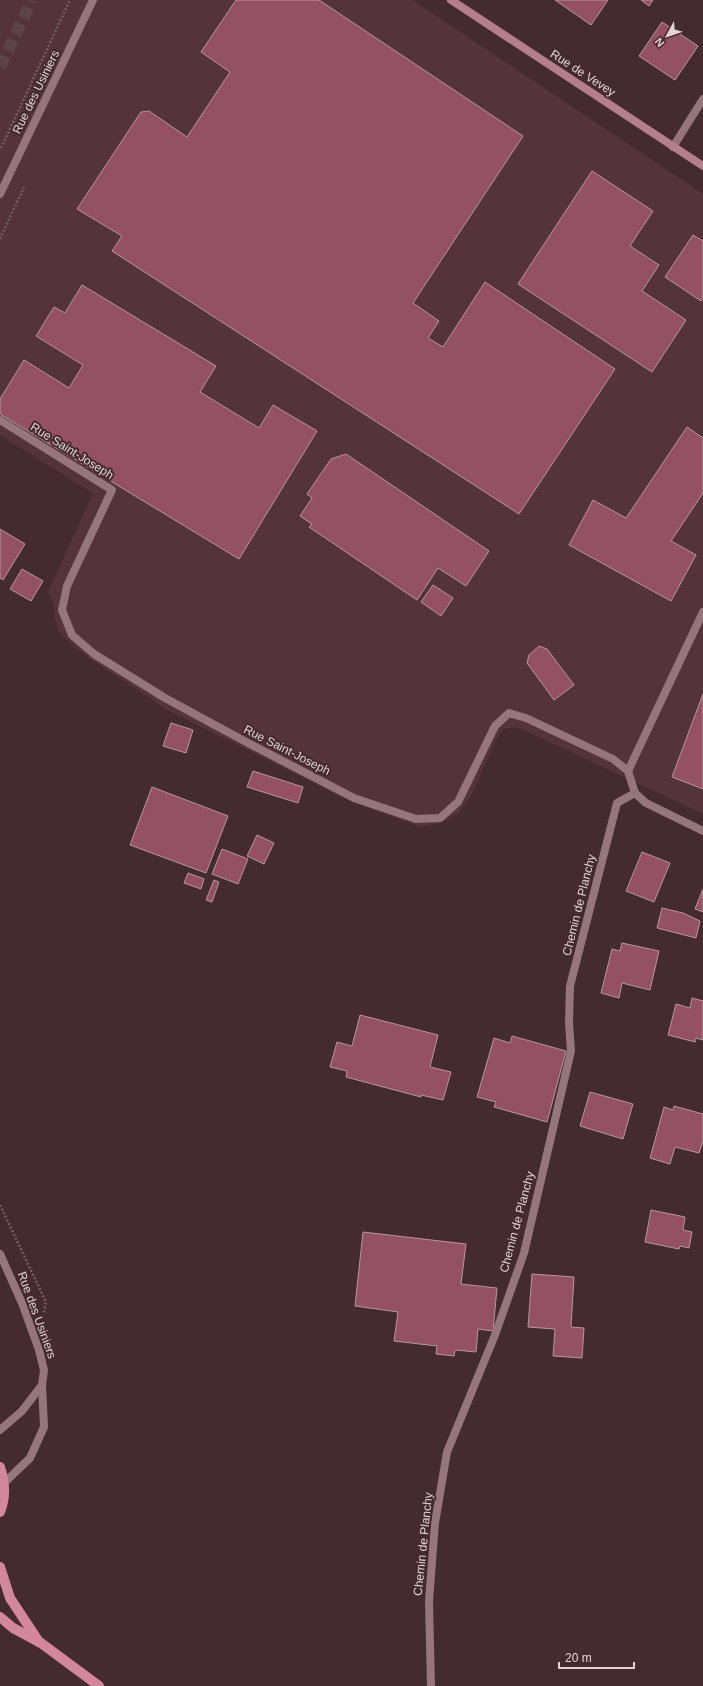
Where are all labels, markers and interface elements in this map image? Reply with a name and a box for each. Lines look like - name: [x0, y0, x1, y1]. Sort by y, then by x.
- north arrow: [647, 16, 687, 56]
- text: N: [652, 35, 666, 49]
- street label: Rue de Vevey: [548, 47, 618, 99]
- street label: Rue des Usiniers: [10, 48, 62, 136]
- street label: Rue Saint-Joseph: [28, 420, 116, 482]
- street label: Rue Saint-Joseph: [241, 722, 333, 778]
- street label: Chemin de Planchy: [560, 853, 598, 957]
- street label: Chemin de Planchy: [497, 1170, 537, 1274]
- street label: Rue des Usiniers: [15, 1270, 59, 1360]
- street label: Chemin de Planchy: [411, 1492, 435, 1596]
- scale bar: [559, 1644, 634, 1670]
- text: 20 m: [565, 1651, 592, 1665]

